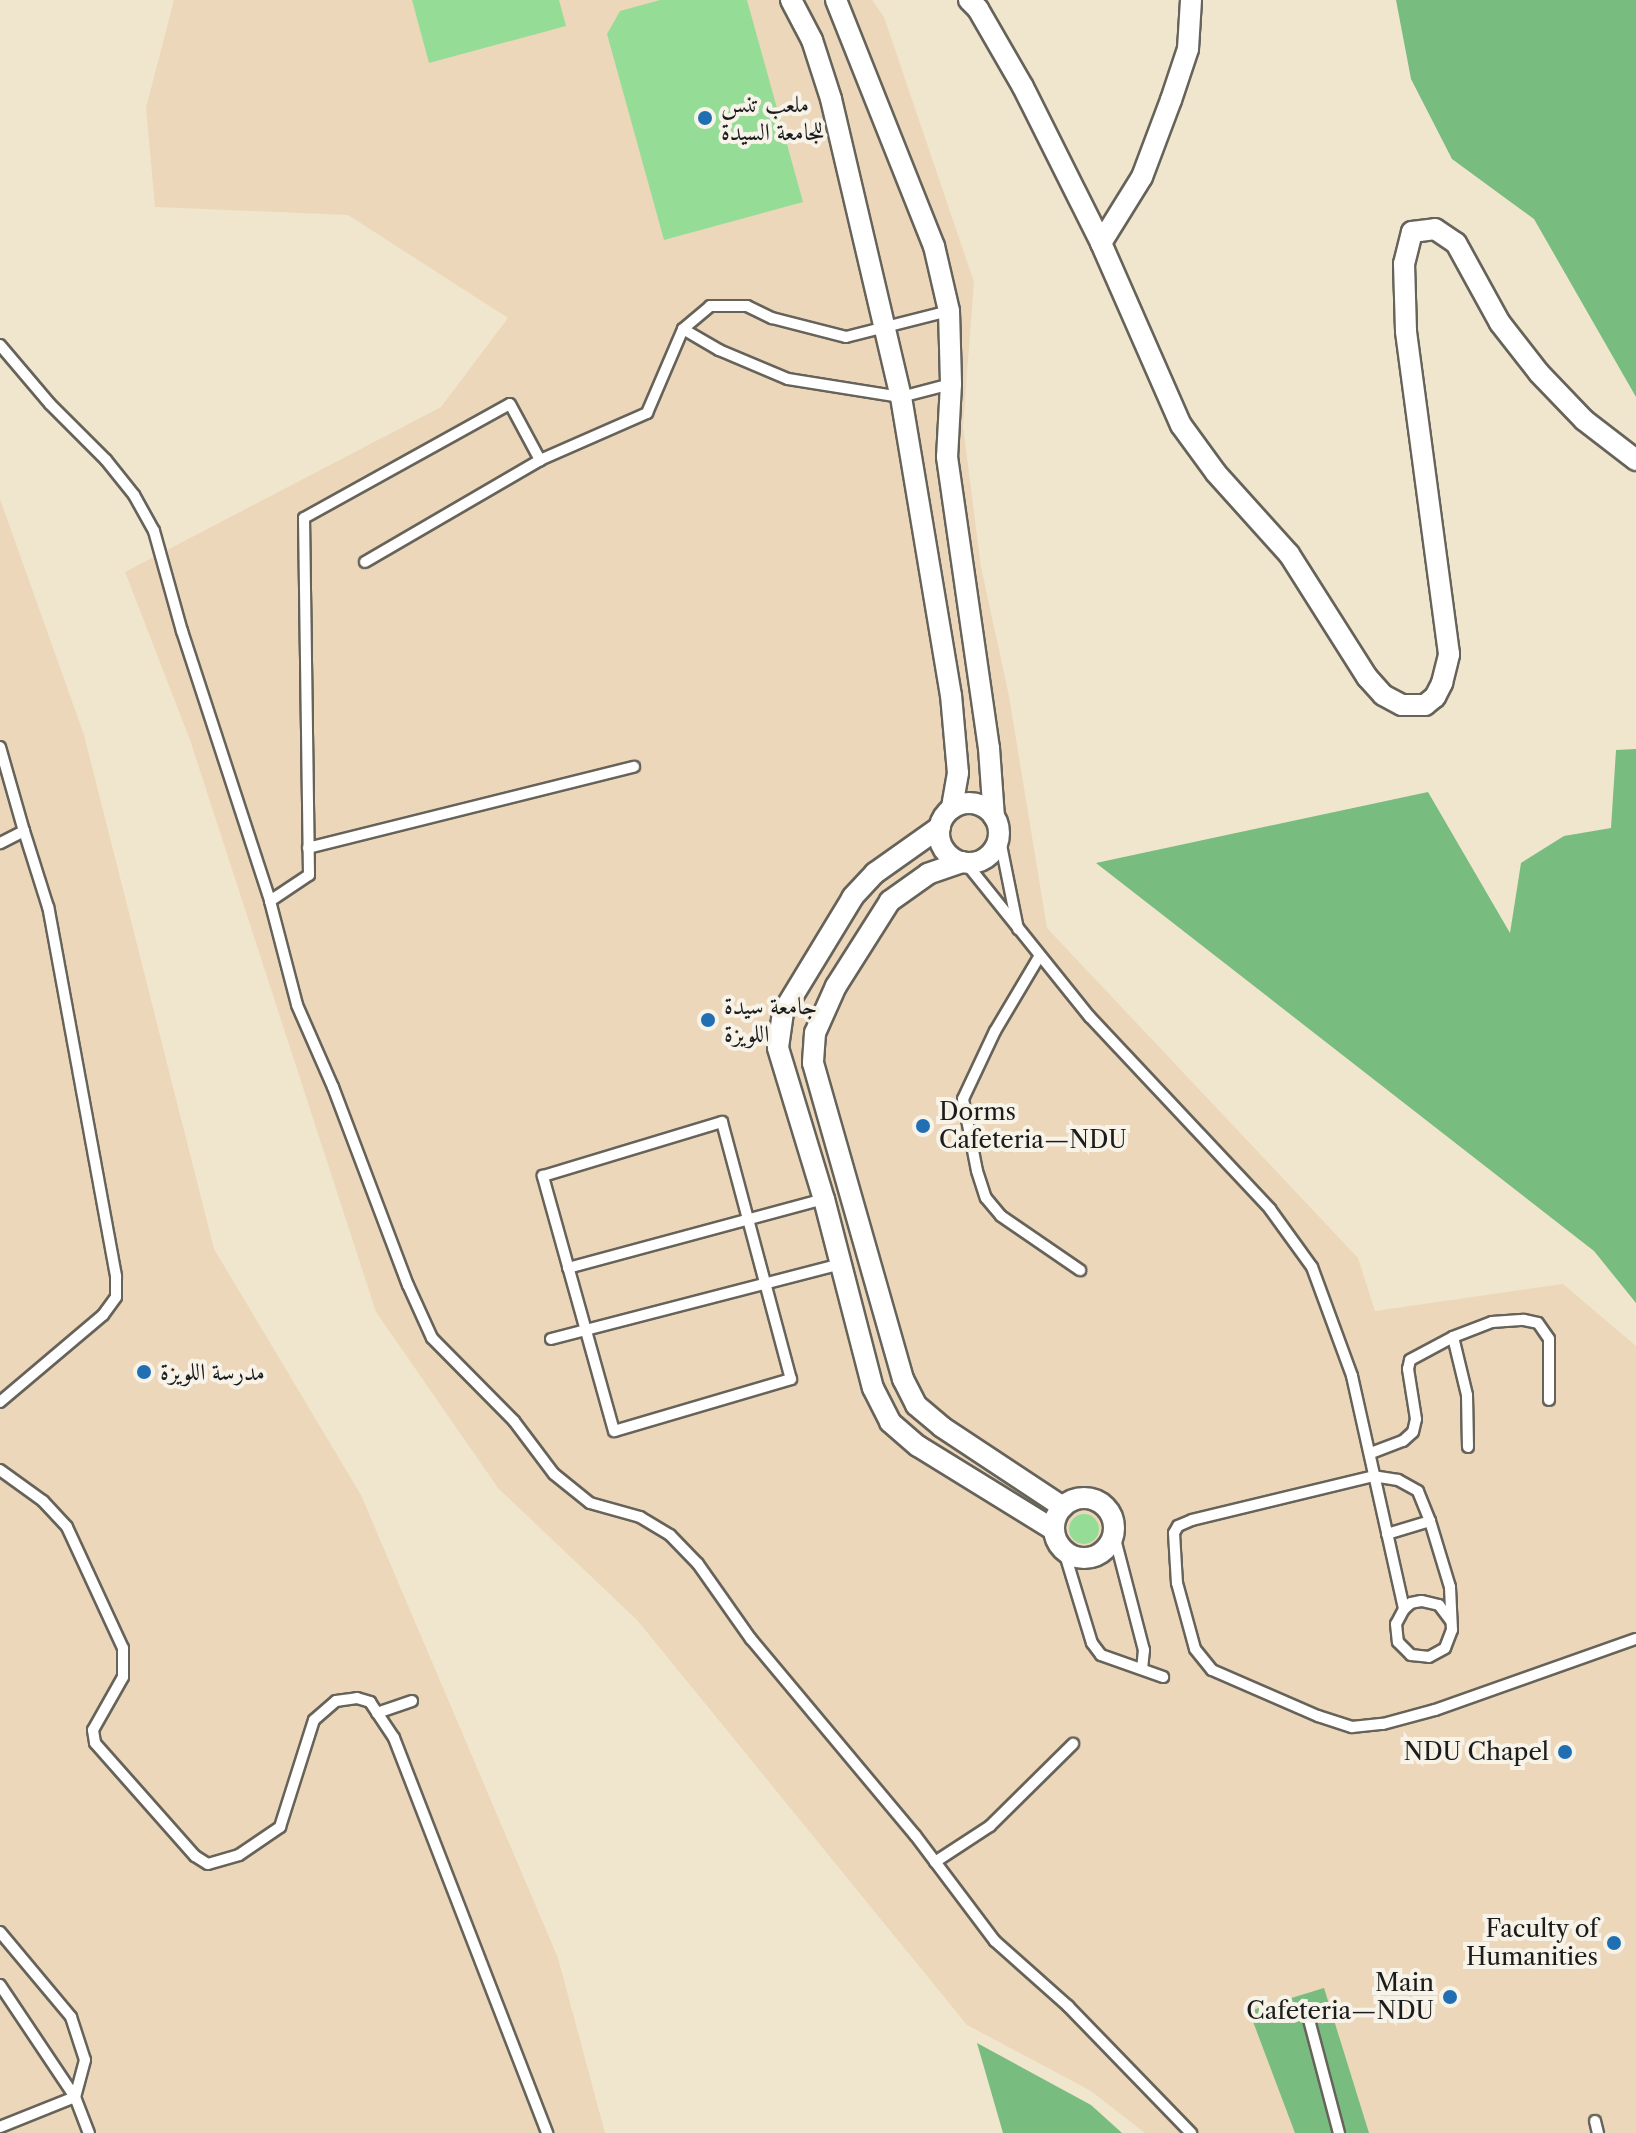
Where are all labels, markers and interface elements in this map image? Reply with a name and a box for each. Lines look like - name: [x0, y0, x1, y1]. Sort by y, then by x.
- place label: ملعب تنس للجامعة السيدة: [721, 90, 824, 146]
- marker: ملعب تنس للجامعة السيدة: [696, 109, 714, 127]
- place label: جامعة سيدة اللويزة: [724, 992, 817, 1048]
- marker: جامعة سيدة اللويزة: [699, 1011, 717, 1029]
- place label: Dorms Cafeteria—NDU: [939, 1098, 1127, 1154]
- marker: Dorms Cafeteria—NDU: [914, 1117, 932, 1135]
- place label: مدرسة اللويزة: [160, 1358, 265, 1386]
- marker: مدرسة اللويزة: [135, 1363, 153, 1381]
- place label: NDU Chapel: [1403, 1738, 1549, 1766]
- marker: NDU Chapel: [1556, 1743, 1574, 1761]
- place label: Faculty of Humanities: [1466, 1915, 1598, 1971]
- marker: Faculty of Humanities: [1605, 1934, 1623, 1952]
- place label: Main Cafeteria—NDU: [1246, 1969, 1434, 2025]
- marker: Main Cafeteria—NDU: [1441, 1988, 1459, 2006]

